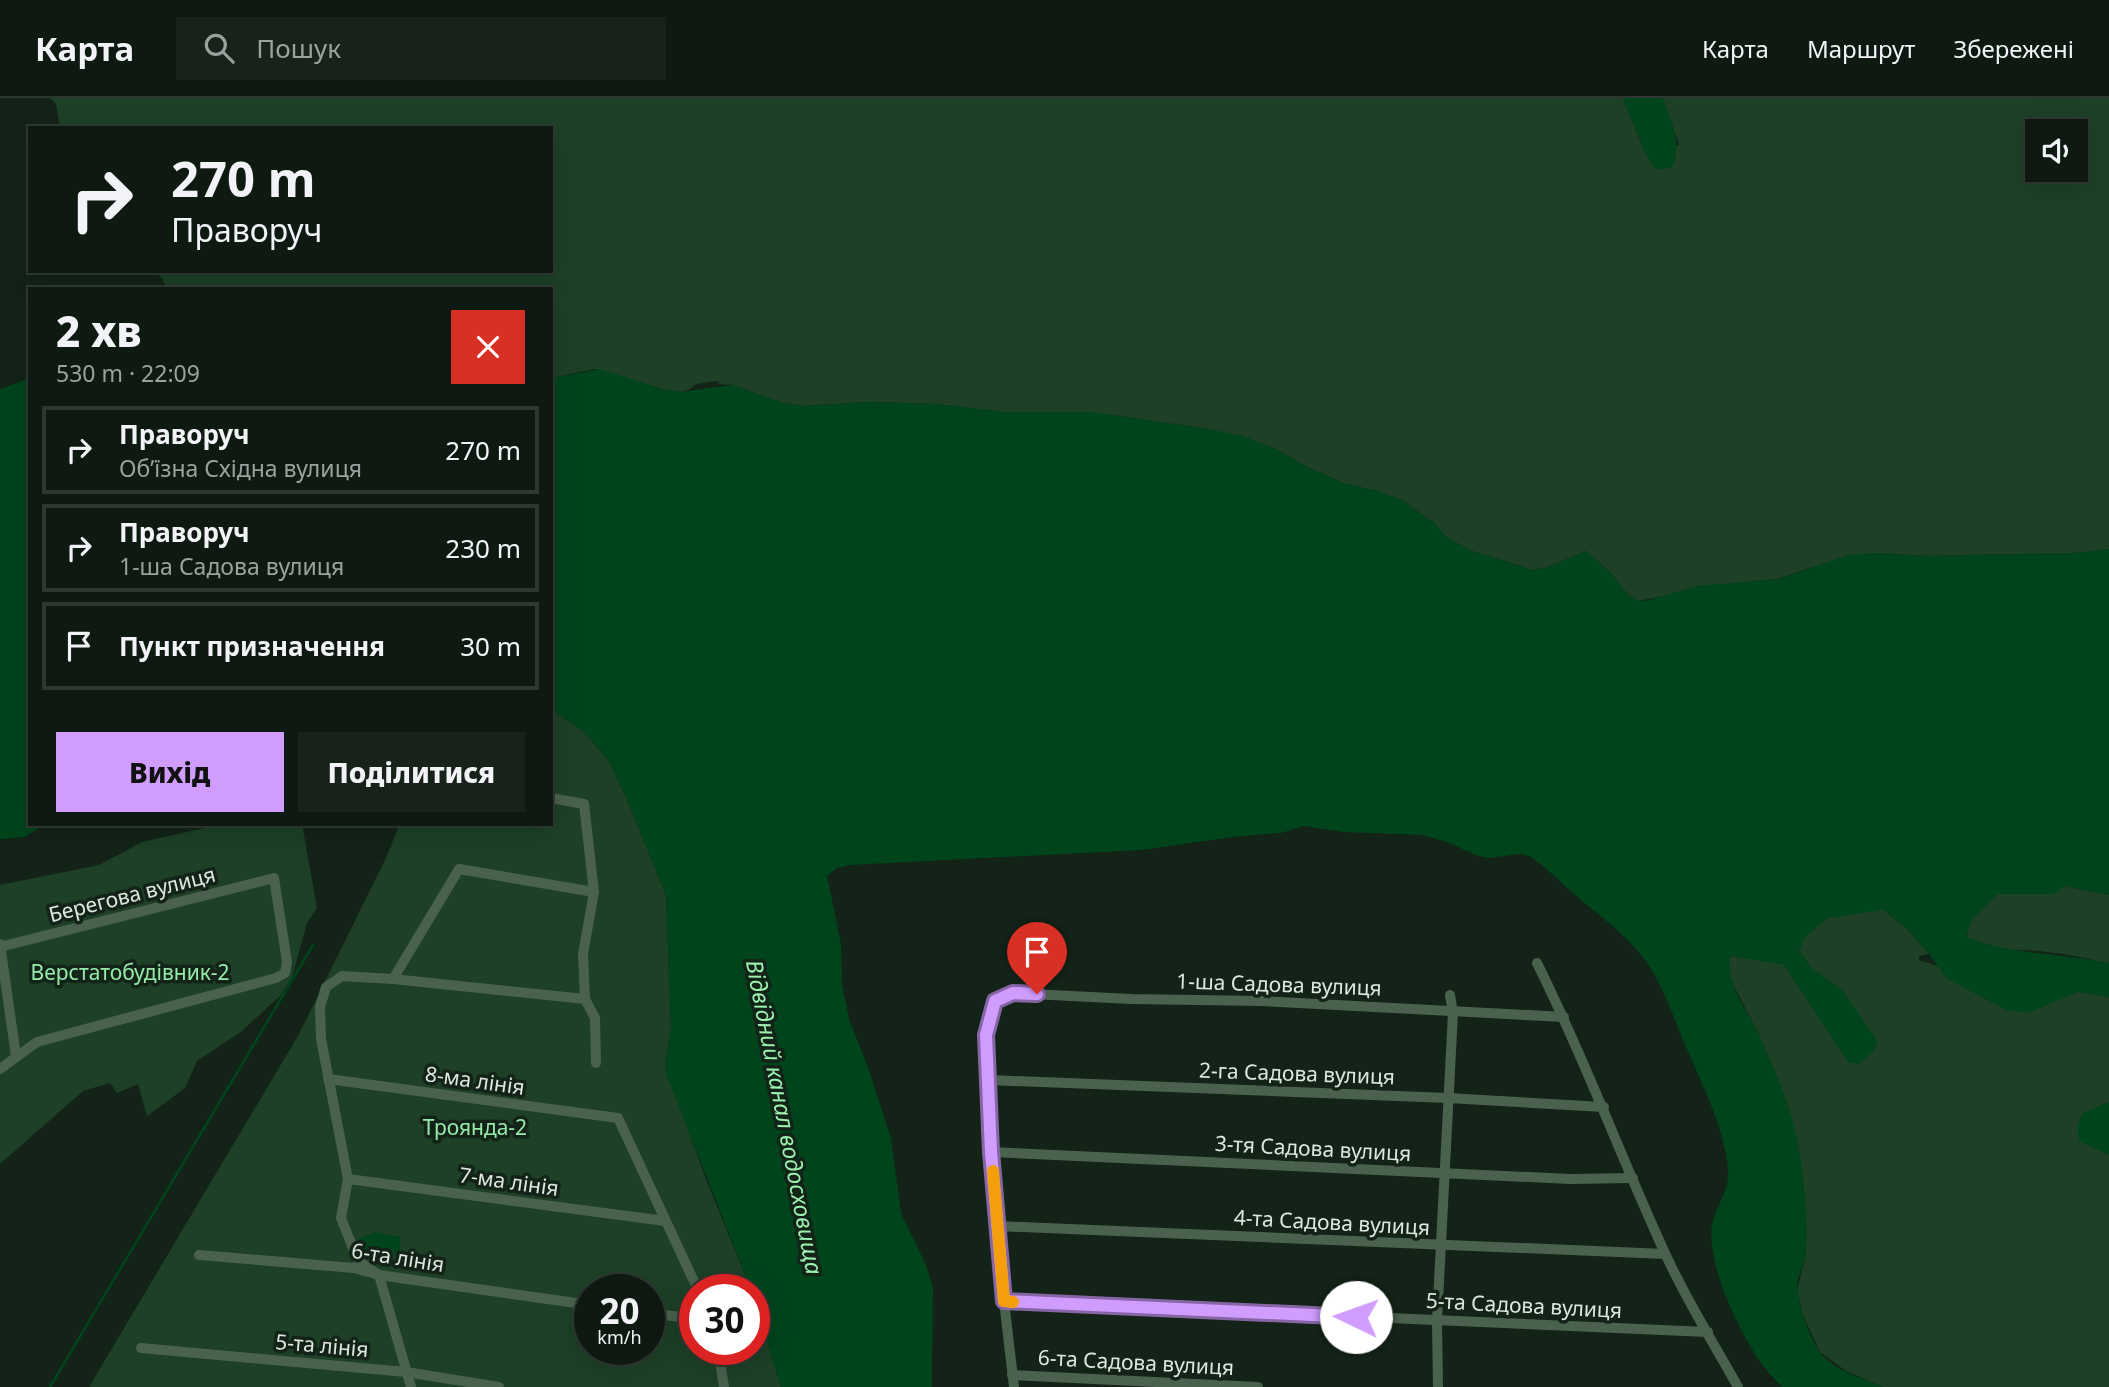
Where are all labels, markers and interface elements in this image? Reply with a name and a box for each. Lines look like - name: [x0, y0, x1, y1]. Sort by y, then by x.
- search box: [176, 17, 666, 80]
- text: Карта: [35, 26, 134, 71]
- icon: search: [200, 29, 238, 67]
- text: Пошук: [256, 30, 341, 66]
- text: Карта: [1702, 32, 1769, 65]
- text: Маршрут: [1807, 32, 1915, 65]
- text: Збережені: [1953, 32, 2074, 65]
- map controls: [2025, 119, 2088, 182]
- button: sound: [2025, 119, 2088, 182]
- text: 270 m: [171, 145, 316, 211]
- icon: right: [56, 154, 147, 245]
- text: Праворуч: [171, 208, 322, 251]
- text: 2 хв: [56, 302, 142, 359]
- button: close: [451, 310, 525, 384]
- text: 530 m · 22:09: [56, 357, 200, 389]
- text: Праворуч: [119, 416, 250, 452]
- icon: right: [60, 431, 98, 469]
- text: 270 m: [445, 432, 521, 468]
- text: Обʼїзна Східна вулиця: [119, 452, 362, 484]
- text: Праворуч: [119, 514, 250, 550]
- icon: right: [60, 529, 98, 567]
- text: 230 m: [445, 530, 521, 566]
- text: 1-ша Садова вулиця: [119, 550, 344, 582]
- icon: arrive: [60, 627, 98, 665]
- text: Пункт призначення: [119, 628, 385, 664]
- text: 30 m: [460, 628, 521, 664]
- button: Вихід: [56, 732, 284, 812]
- button: Поділитися: [298, 732, 525, 812]
- street label: Берегова вулиця: [46, 860, 218, 928]
- pin: [1007, 922, 1067, 994]
- icon: arrive: [1018, 933, 1056, 971]
- water label: Відвідний канал водосховища: [739, 957, 831, 1277]
- park label: Верстатобудівник-2: [31, 958, 229, 986]
- street label: 1-ша Садова вулиця: [1176, 966, 1382, 1002]
- street label: 2-га Садова вулиця: [1199, 1056, 1395, 1090]
- street label: 8-ма лінія: [423, 1059, 527, 1101]
- park label: Троянда-2: [423, 1113, 527, 1141]
- street label: 3-тя Садова вулиця: [1214, 1129, 1412, 1167]
- street label: 7-ма лінія: [457, 1160, 561, 1202]
- street label: 4-та Садова вулиця: [1233, 1203, 1431, 1241]
- street label: 6-та лінія: [350, 1236, 446, 1278]
- speed limit sign: 30: [679, 1274, 770, 1365]
- position arrow: [1319, 1280, 1393, 1354]
- street label: 5-та Садова вулиця: [1425, 1286, 1623, 1324]
- text: 20: [599, 1287, 640, 1334]
- text: km/h: [597, 1325, 642, 1349]
- street label: 5-та лінія: [274, 1327, 370, 1363]
- street label: 6-та Садова вулиця: [1037, 1343, 1235, 1381]

